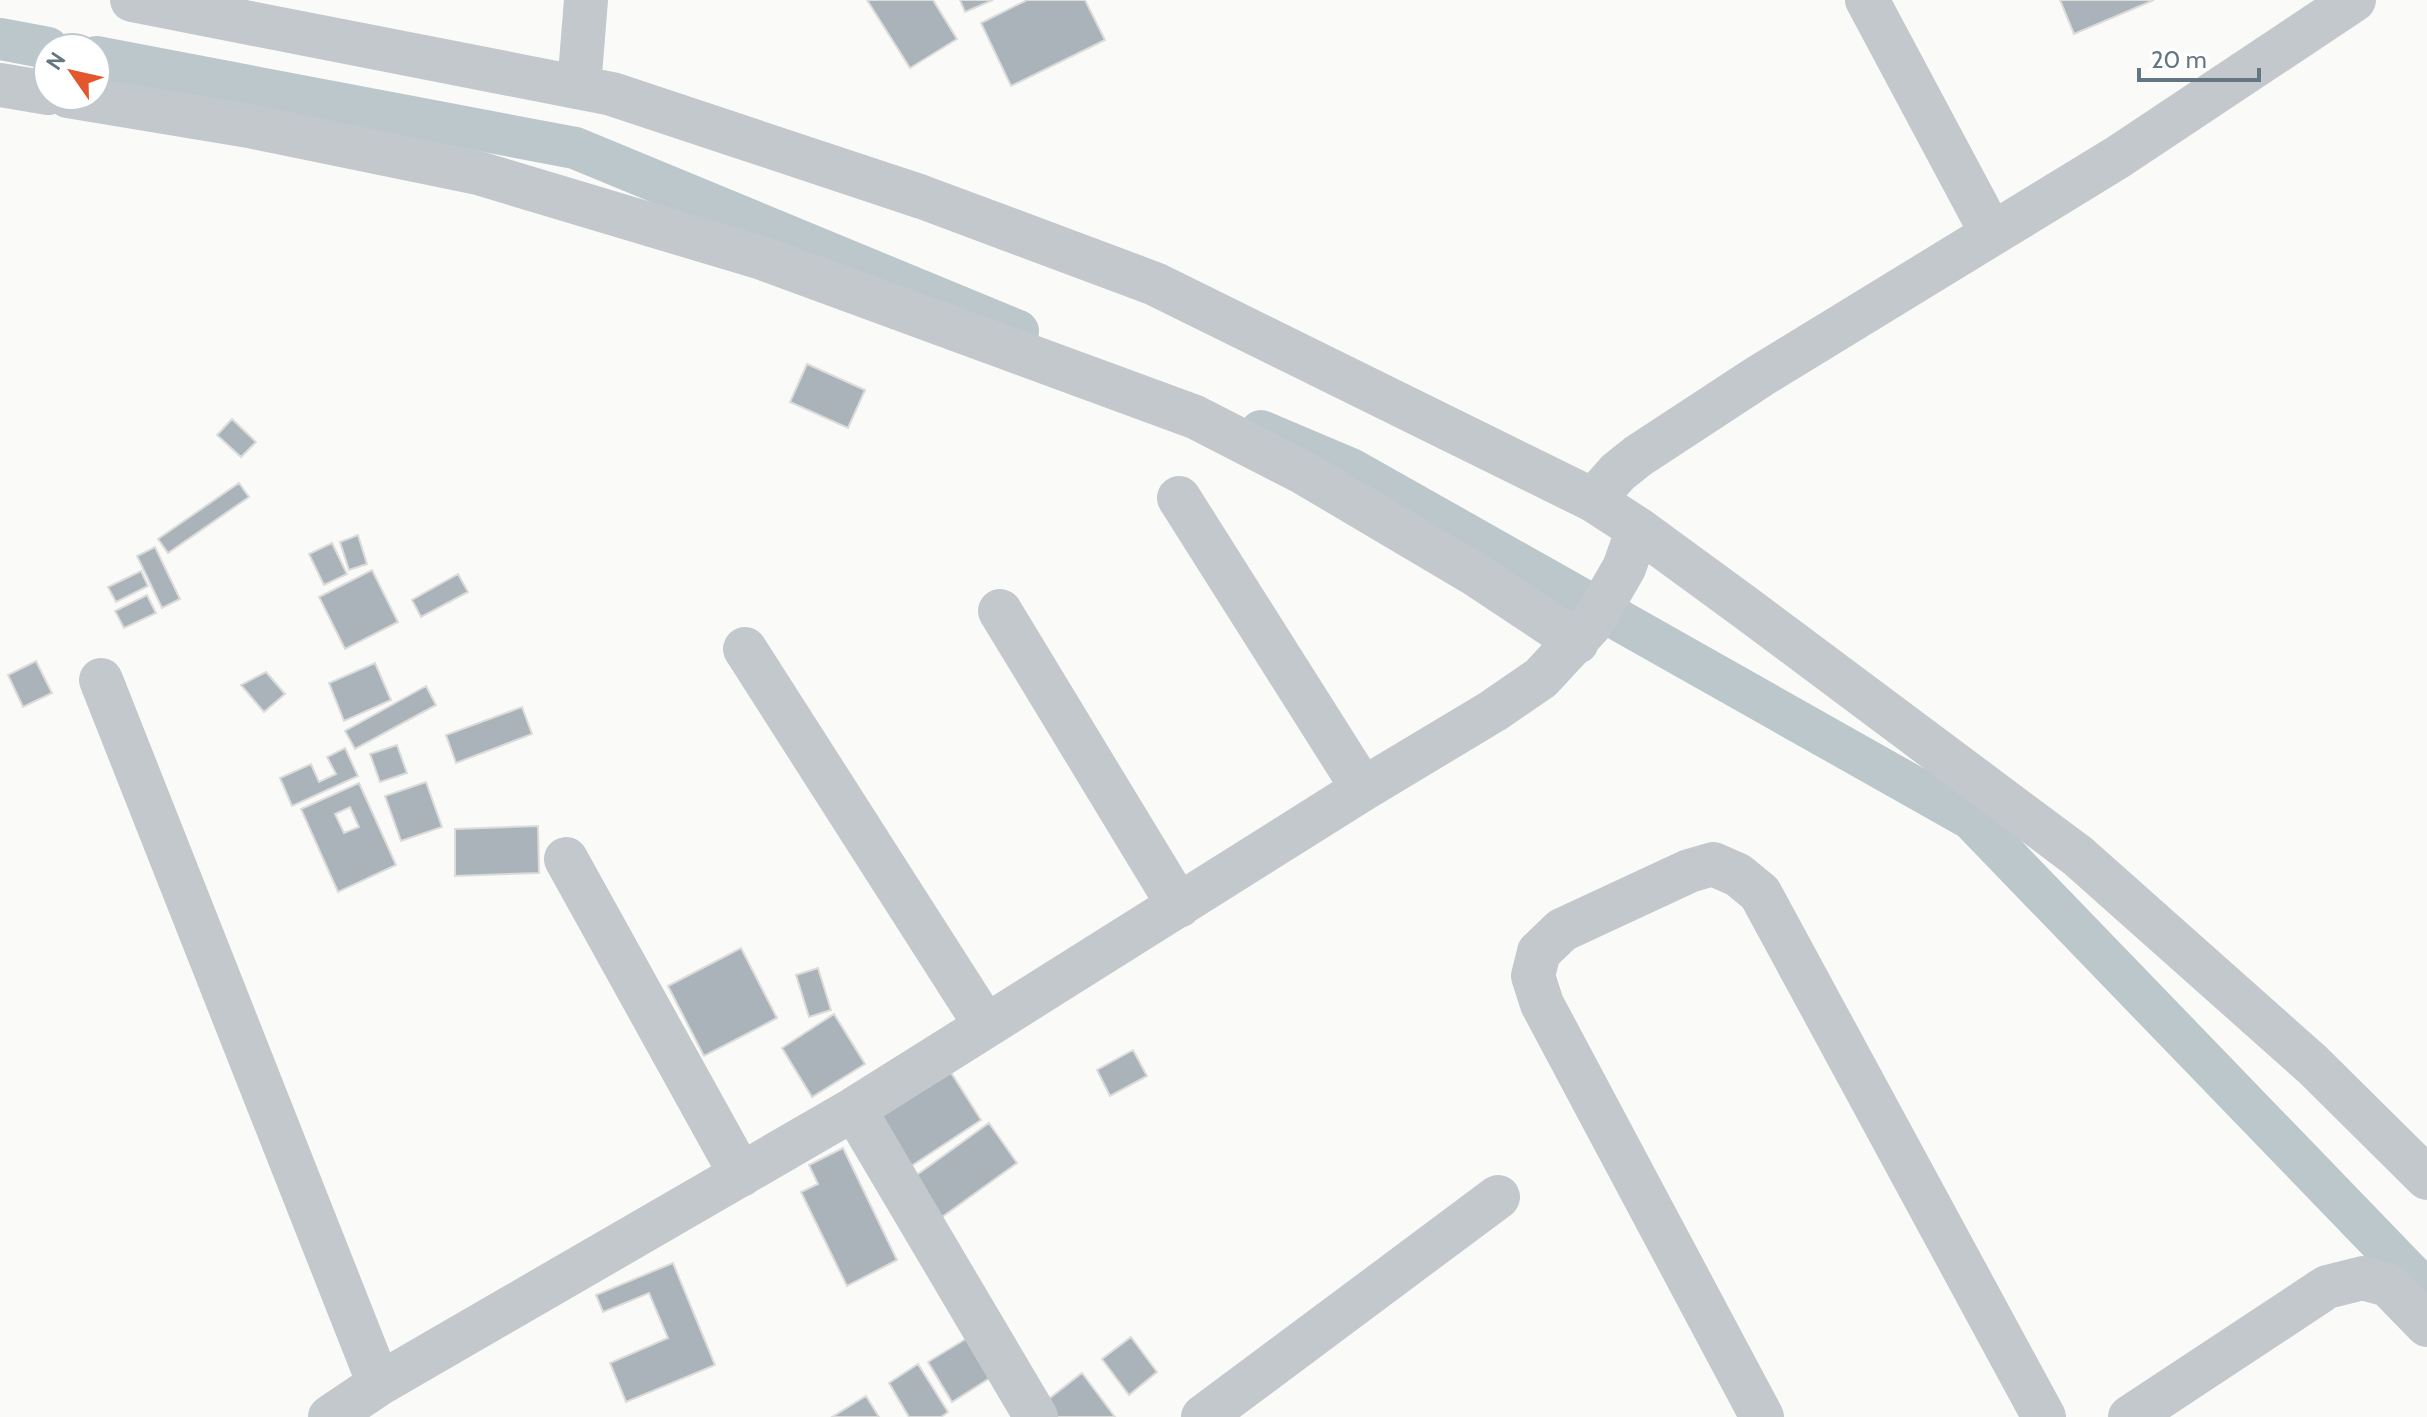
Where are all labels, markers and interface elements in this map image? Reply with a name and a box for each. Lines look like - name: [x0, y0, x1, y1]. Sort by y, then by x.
- north arrow: [32, 32, 112, 112]
- scale bar: [2139, 32, 2259, 82]
- text: 20 m: [2151, 45, 2207, 74]
- text: N: [40, 47, 71, 75]

